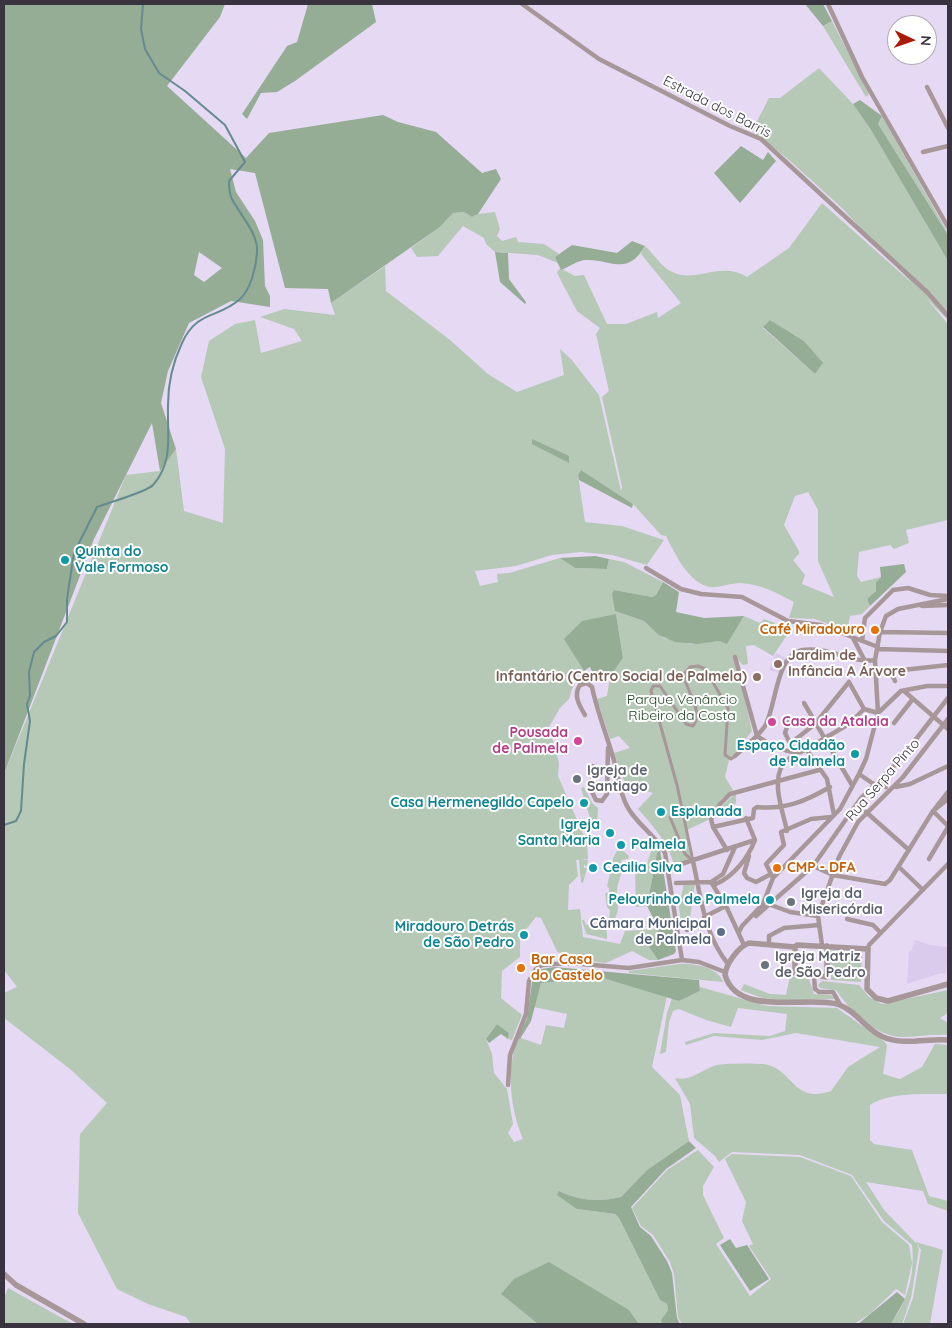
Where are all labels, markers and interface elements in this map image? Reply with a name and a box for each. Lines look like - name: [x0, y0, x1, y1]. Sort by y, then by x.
- north arrow: [887, 15, 937, 65]
- text: N: [917, 35, 935, 46]
- street label: Estrada dos Barris: [660, 72, 774, 142]
- place label: Quinta do Vale Formoso: [75, 544, 169, 576]
- marker: Quinta do Vale Formoso: [59, 554, 71, 566]
- place label: Café Miradouro: [760, 622, 865, 638]
- marker: Café Miradouro: [869, 624, 881, 636]
- place label: Jardim de Infância A Árvore: [788, 648, 906, 680]
- marker: Jardim de Infância A Árvore: [772, 658, 784, 670]
- place label: Infantário (Centro Social de Palmela): [496, 669, 747, 685]
- marker: Infantário (Centro Social de Palmela): [751, 671, 763, 683]
- park label: Parque Venâncio Ribeiro da Costa: [627, 692, 737, 724]
- place label: Casa da Atalaia: [782, 714, 889, 730]
- marker: Casa da Atalaia: [766, 716, 778, 728]
- place label: Pousada de Palmela: [492, 725, 568, 758]
- marker: Pousada de Palmela: [572, 735, 584, 747]
- street label: Rua Serpa Pinto: [843, 735, 923, 825]
- place label: Espaço Cidadão de Palmela: [737, 738, 845, 770]
- marker: Espaço Cidadão de Palmela: [849, 748, 861, 760]
- place label: Igreja de Santiago: [587, 763, 648, 796]
- marker: Igreja de Santiago: [571, 773, 583, 785]
- place label: Casa Hermenegildo Capelo: [390, 795, 574, 811]
- marker: Casa Hermenegildo Capelo: [578, 797, 590, 809]
- place label: Esplanada: [671, 804, 742, 820]
- marker: Esplanada: [655, 806, 667, 818]
- place label: Igreja Santa Maria: [518, 817, 600, 850]
- marker: Igreja Santa Maria: [604, 827, 616, 839]
- place label: Palmela: [631, 837, 686, 853]
- marker: Palmela: [615, 839, 627, 851]
- place label: Cecilia Silva: [603, 860, 682, 876]
- place label: CMP - DFA: [787, 860, 855, 876]
- marker: Cecilia Silva: [587, 862, 599, 874]
- marker: CMP - DFA: [771, 862, 783, 874]
- place label: Igreja da Misericórdia: [801, 886, 883, 919]
- place label: Pelourinho de Palmela: [609, 892, 760, 908]
- marker: Pelourinho de Palmela: [764, 894, 776, 906]
- marker: Igreja da Misericórdia: [785, 896, 797, 908]
- place label: Câmara Municipal de Palmela: [590, 916, 711, 949]
- place label: Miradouro Detrás de São Pedro: [395, 919, 514, 952]
- marker: Câmara Municipal de Palmela: [715, 926, 727, 938]
- marker: Miradouro Detrás de São Pedro: [518, 929, 530, 941]
- place label: Igreja Matriz de São Pedro: [775, 949, 866, 982]
- place label: Bar Casa do Castelo: [531, 952, 603, 984]
- marker: Igreja Matriz de São Pedro: [759, 959, 771, 971]
- marker: Bar Casa do Castelo: [515, 962, 527, 974]

